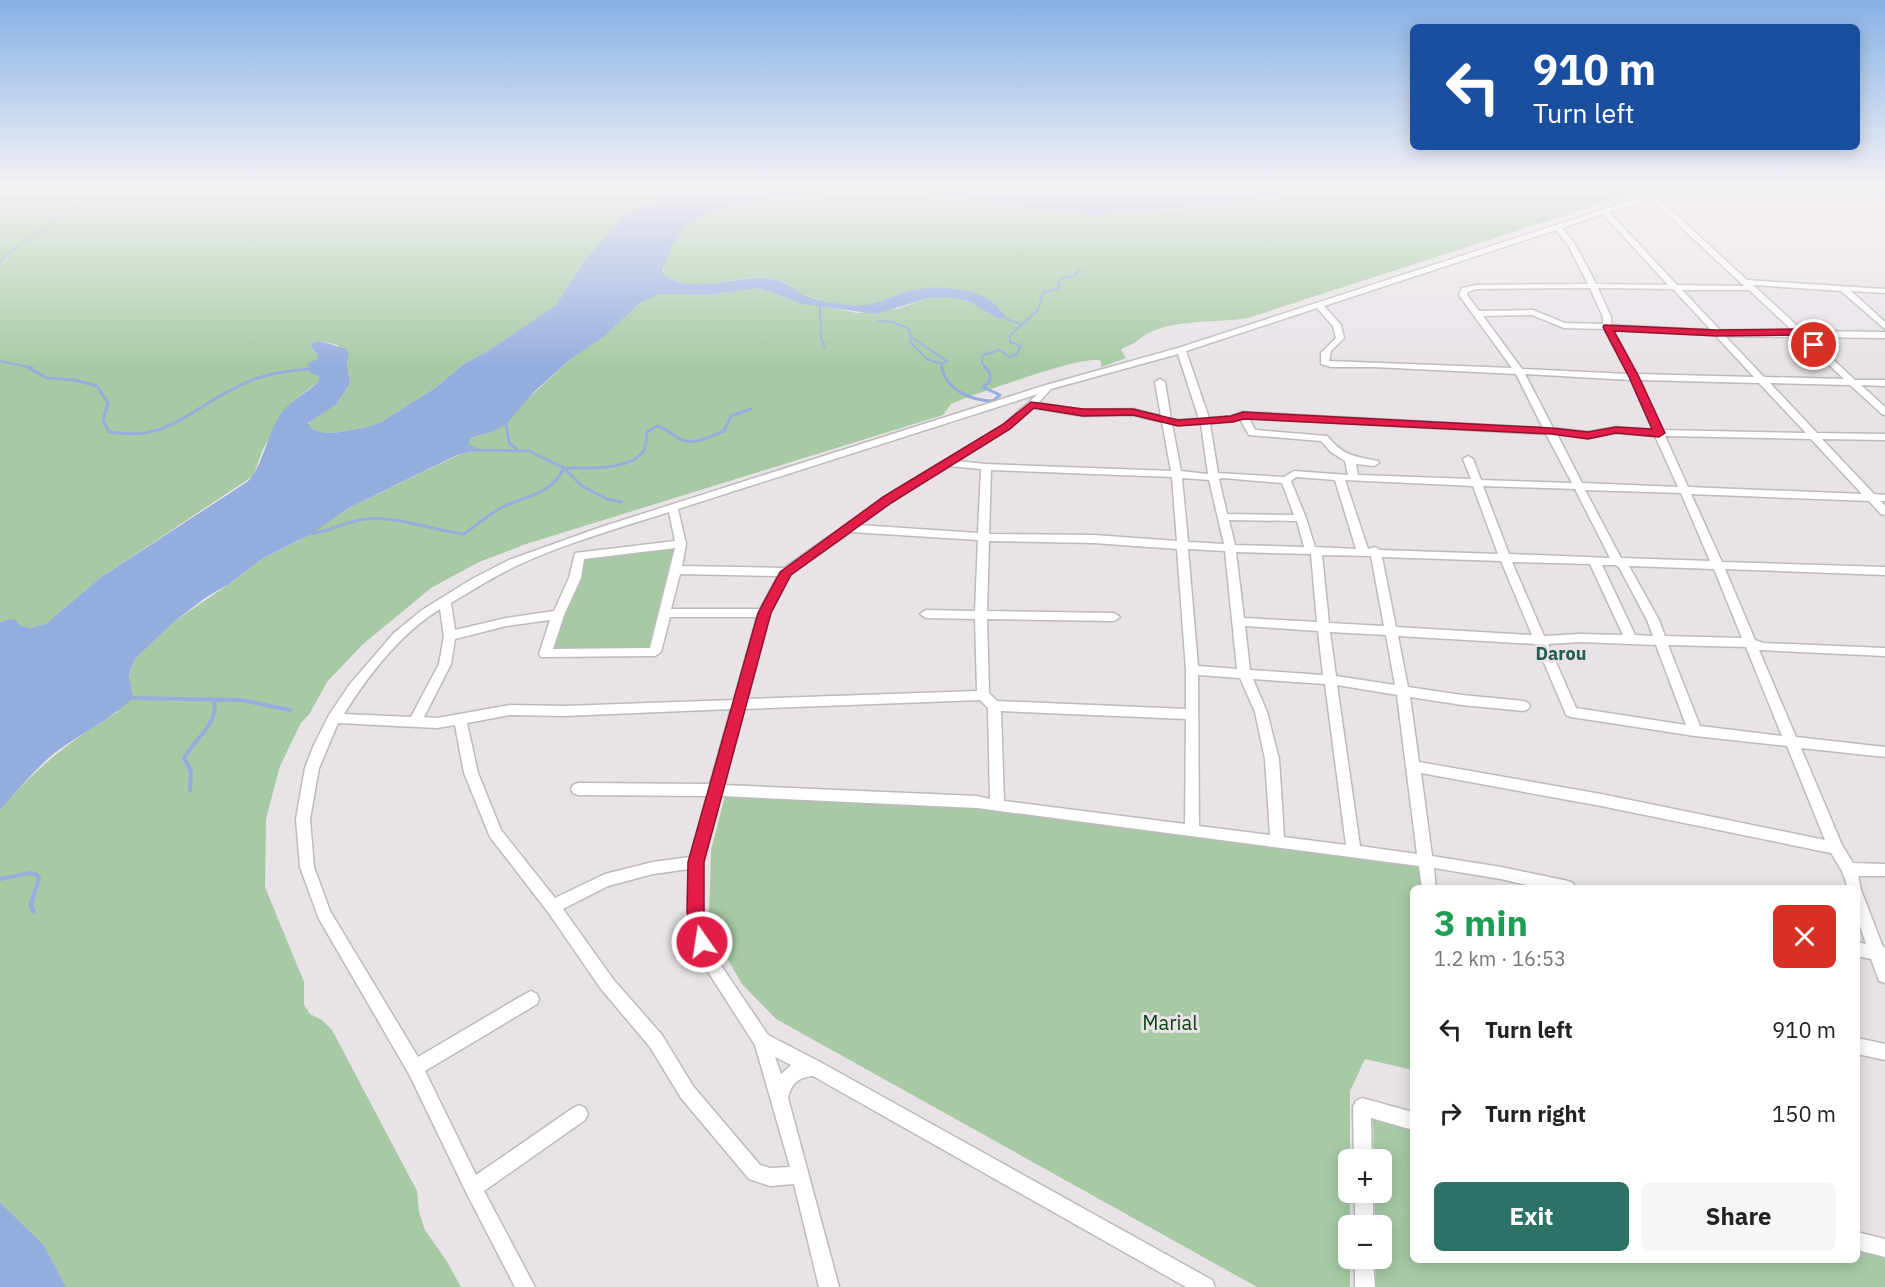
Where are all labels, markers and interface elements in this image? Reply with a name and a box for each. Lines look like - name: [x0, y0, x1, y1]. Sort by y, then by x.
- text: 910 m: [1533, 42, 1656, 97]
- icon: left: [1434, 48, 1512, 126]
- text: Turn left: [1533, 95, 1634, 130]
- pin: [1788, 319, 1839, 370]
- icon: arrive: [1797, 328, 1830, 361]
- district label: Darou: [1536, 642, 1586, 665]
- text: 3 min: [1434, 899, 1528, 946]
- button: close: [1773, 905, 1836, 968]
- position arrow: [670, 910, 734, 974]
- text: 1.2 km · 16:53: [1434, 945, 1566, 972]
- park label: Marial: [1142, 1009, 1198, 1036]
- icon: left: [1434, 1013, 1467, 1046]
- text: Turn left: [1485, 1015, 1573, 1044]
- text: 910 m: [1772, 1015, 1836, 1044]
- icon: right: [1434, 1097, 1467, 1130]
- text: Turn right: [1485, 1099, 1586, 1128]
- text: 150 m: [1772, 1099, 1836, 1128]
- map controls: [1338, 1149, 1392, 1269]
- button: +: [1338, 1149, 1392, 1203]
- button: Exit: [1434, 1182, 1629, 1251]
- button: Share: [1641, 1182, 1836, 1251]
- button: −: [1338, 1215, 1392, 1269]

